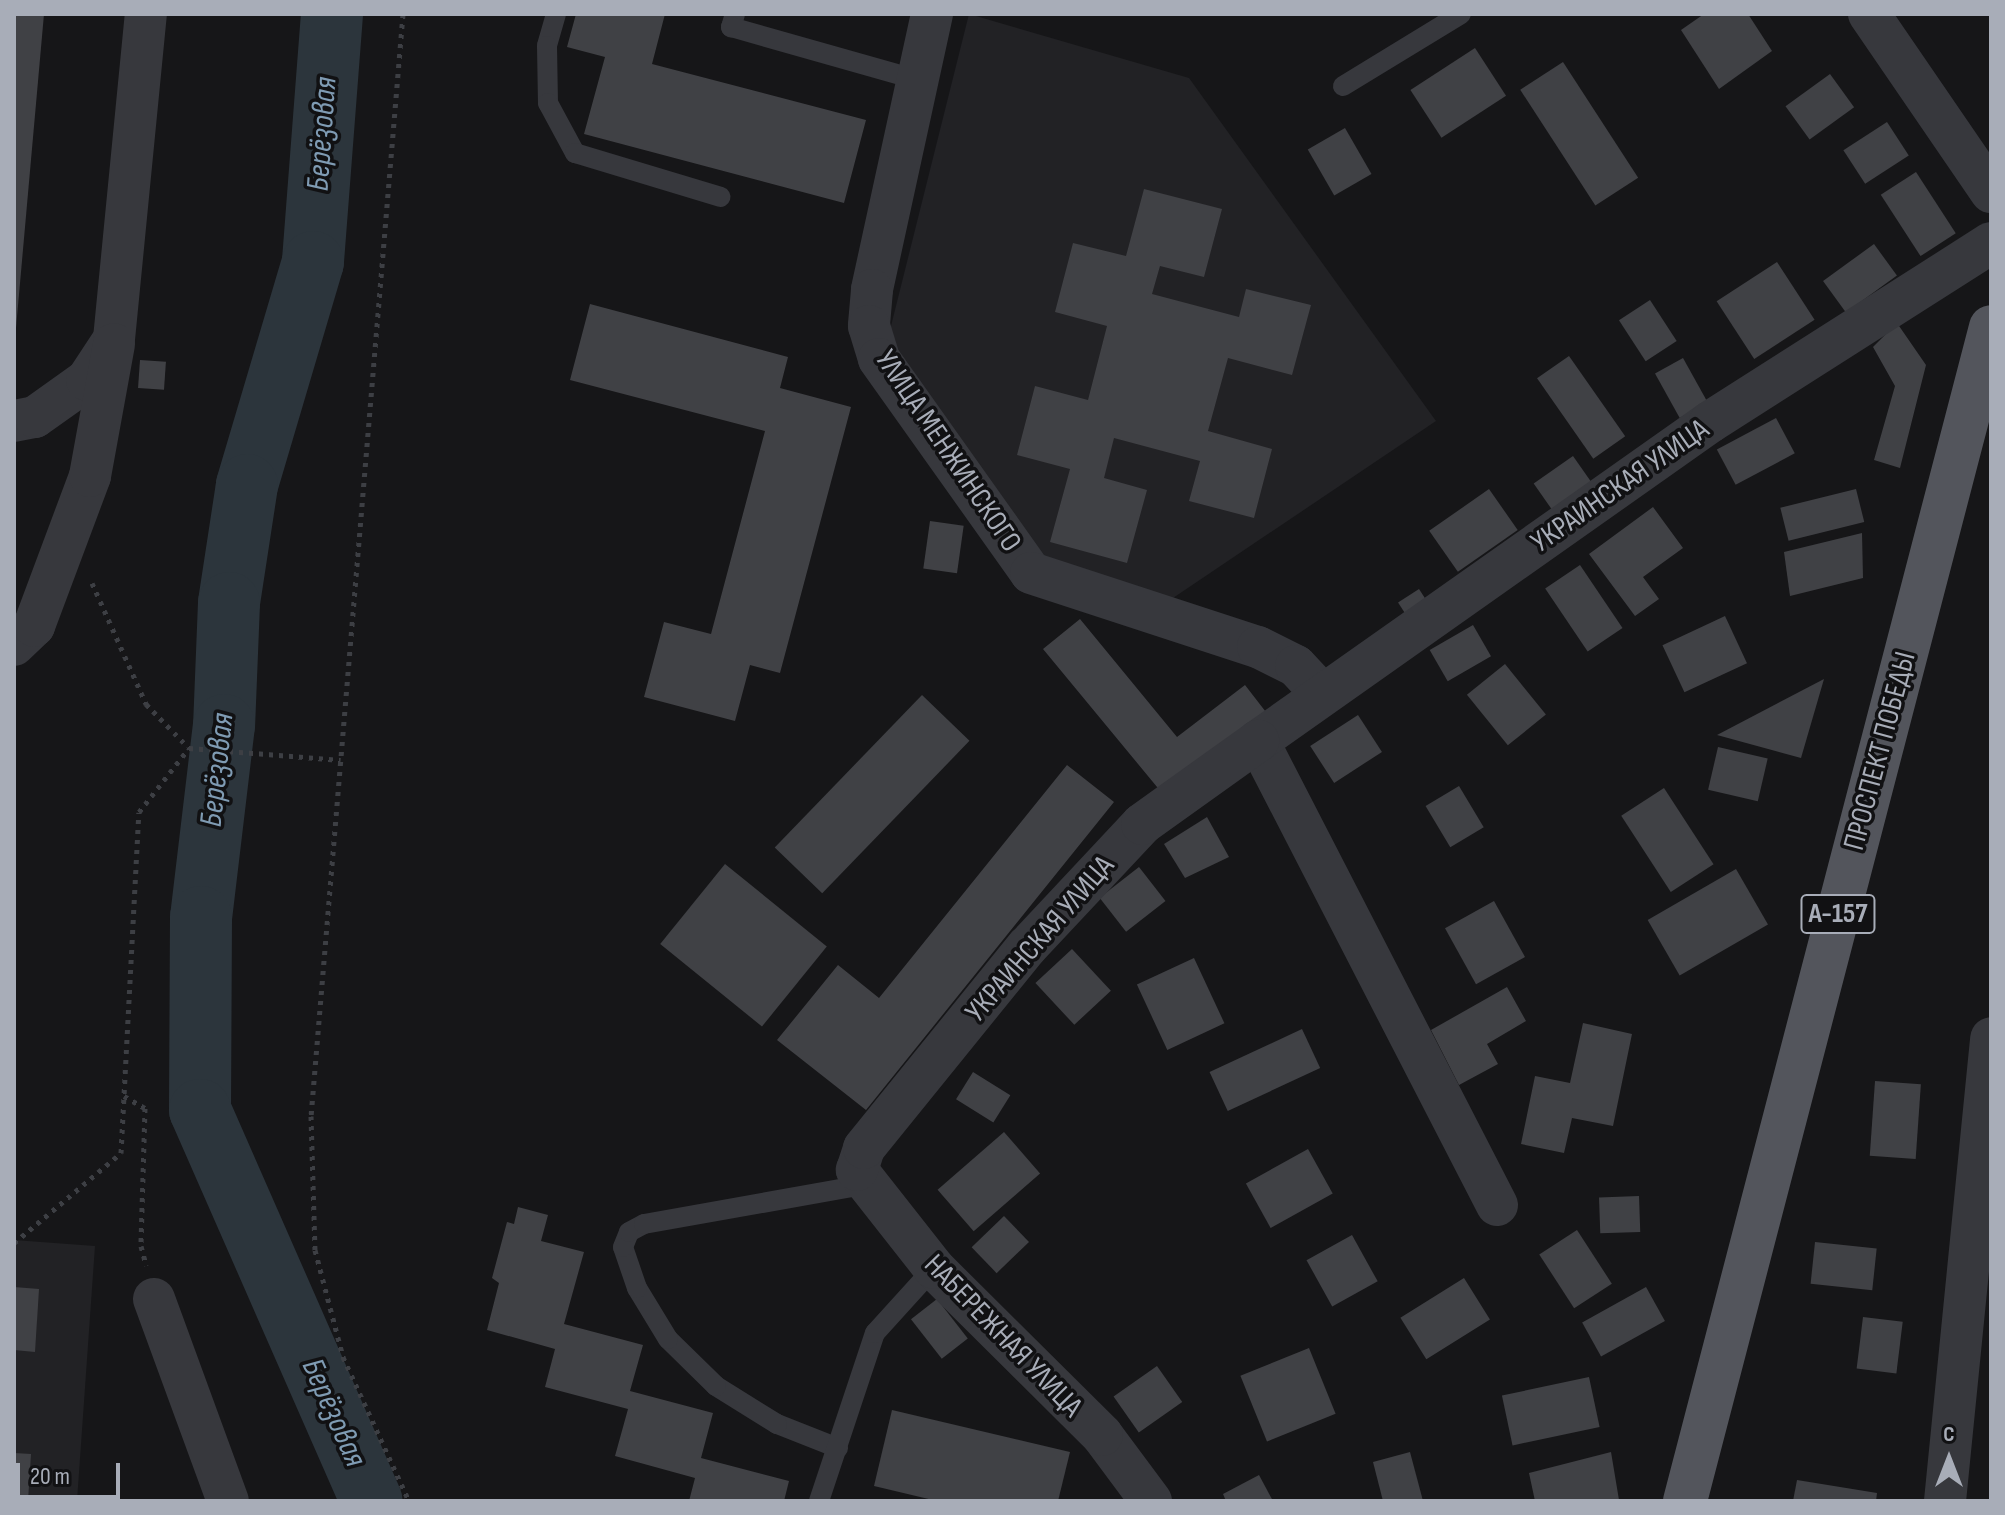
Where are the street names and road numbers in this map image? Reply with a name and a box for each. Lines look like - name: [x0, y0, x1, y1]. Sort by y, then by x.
- street label: УЛИЦА МЕНЖИНСКОГО: [867, 343, 1029, 559]
- street label: УКРАИНСКАЯ УЛИЦА: [1524, 411, 1716, 561]
- street label: ПРОСПЕКТ ПОБЕДЫ: [1836, 648, 1924, 854]
- street label: УКРАИНСКАЯ УЛИЦА: [958, 849, 1122, 1029]
- road number: А-157: [1800, 890, 1876, 938]
- street label: НАБЕРЕЖНАЯ УЛИЦА: [916, 1247, 1090, 1425]

